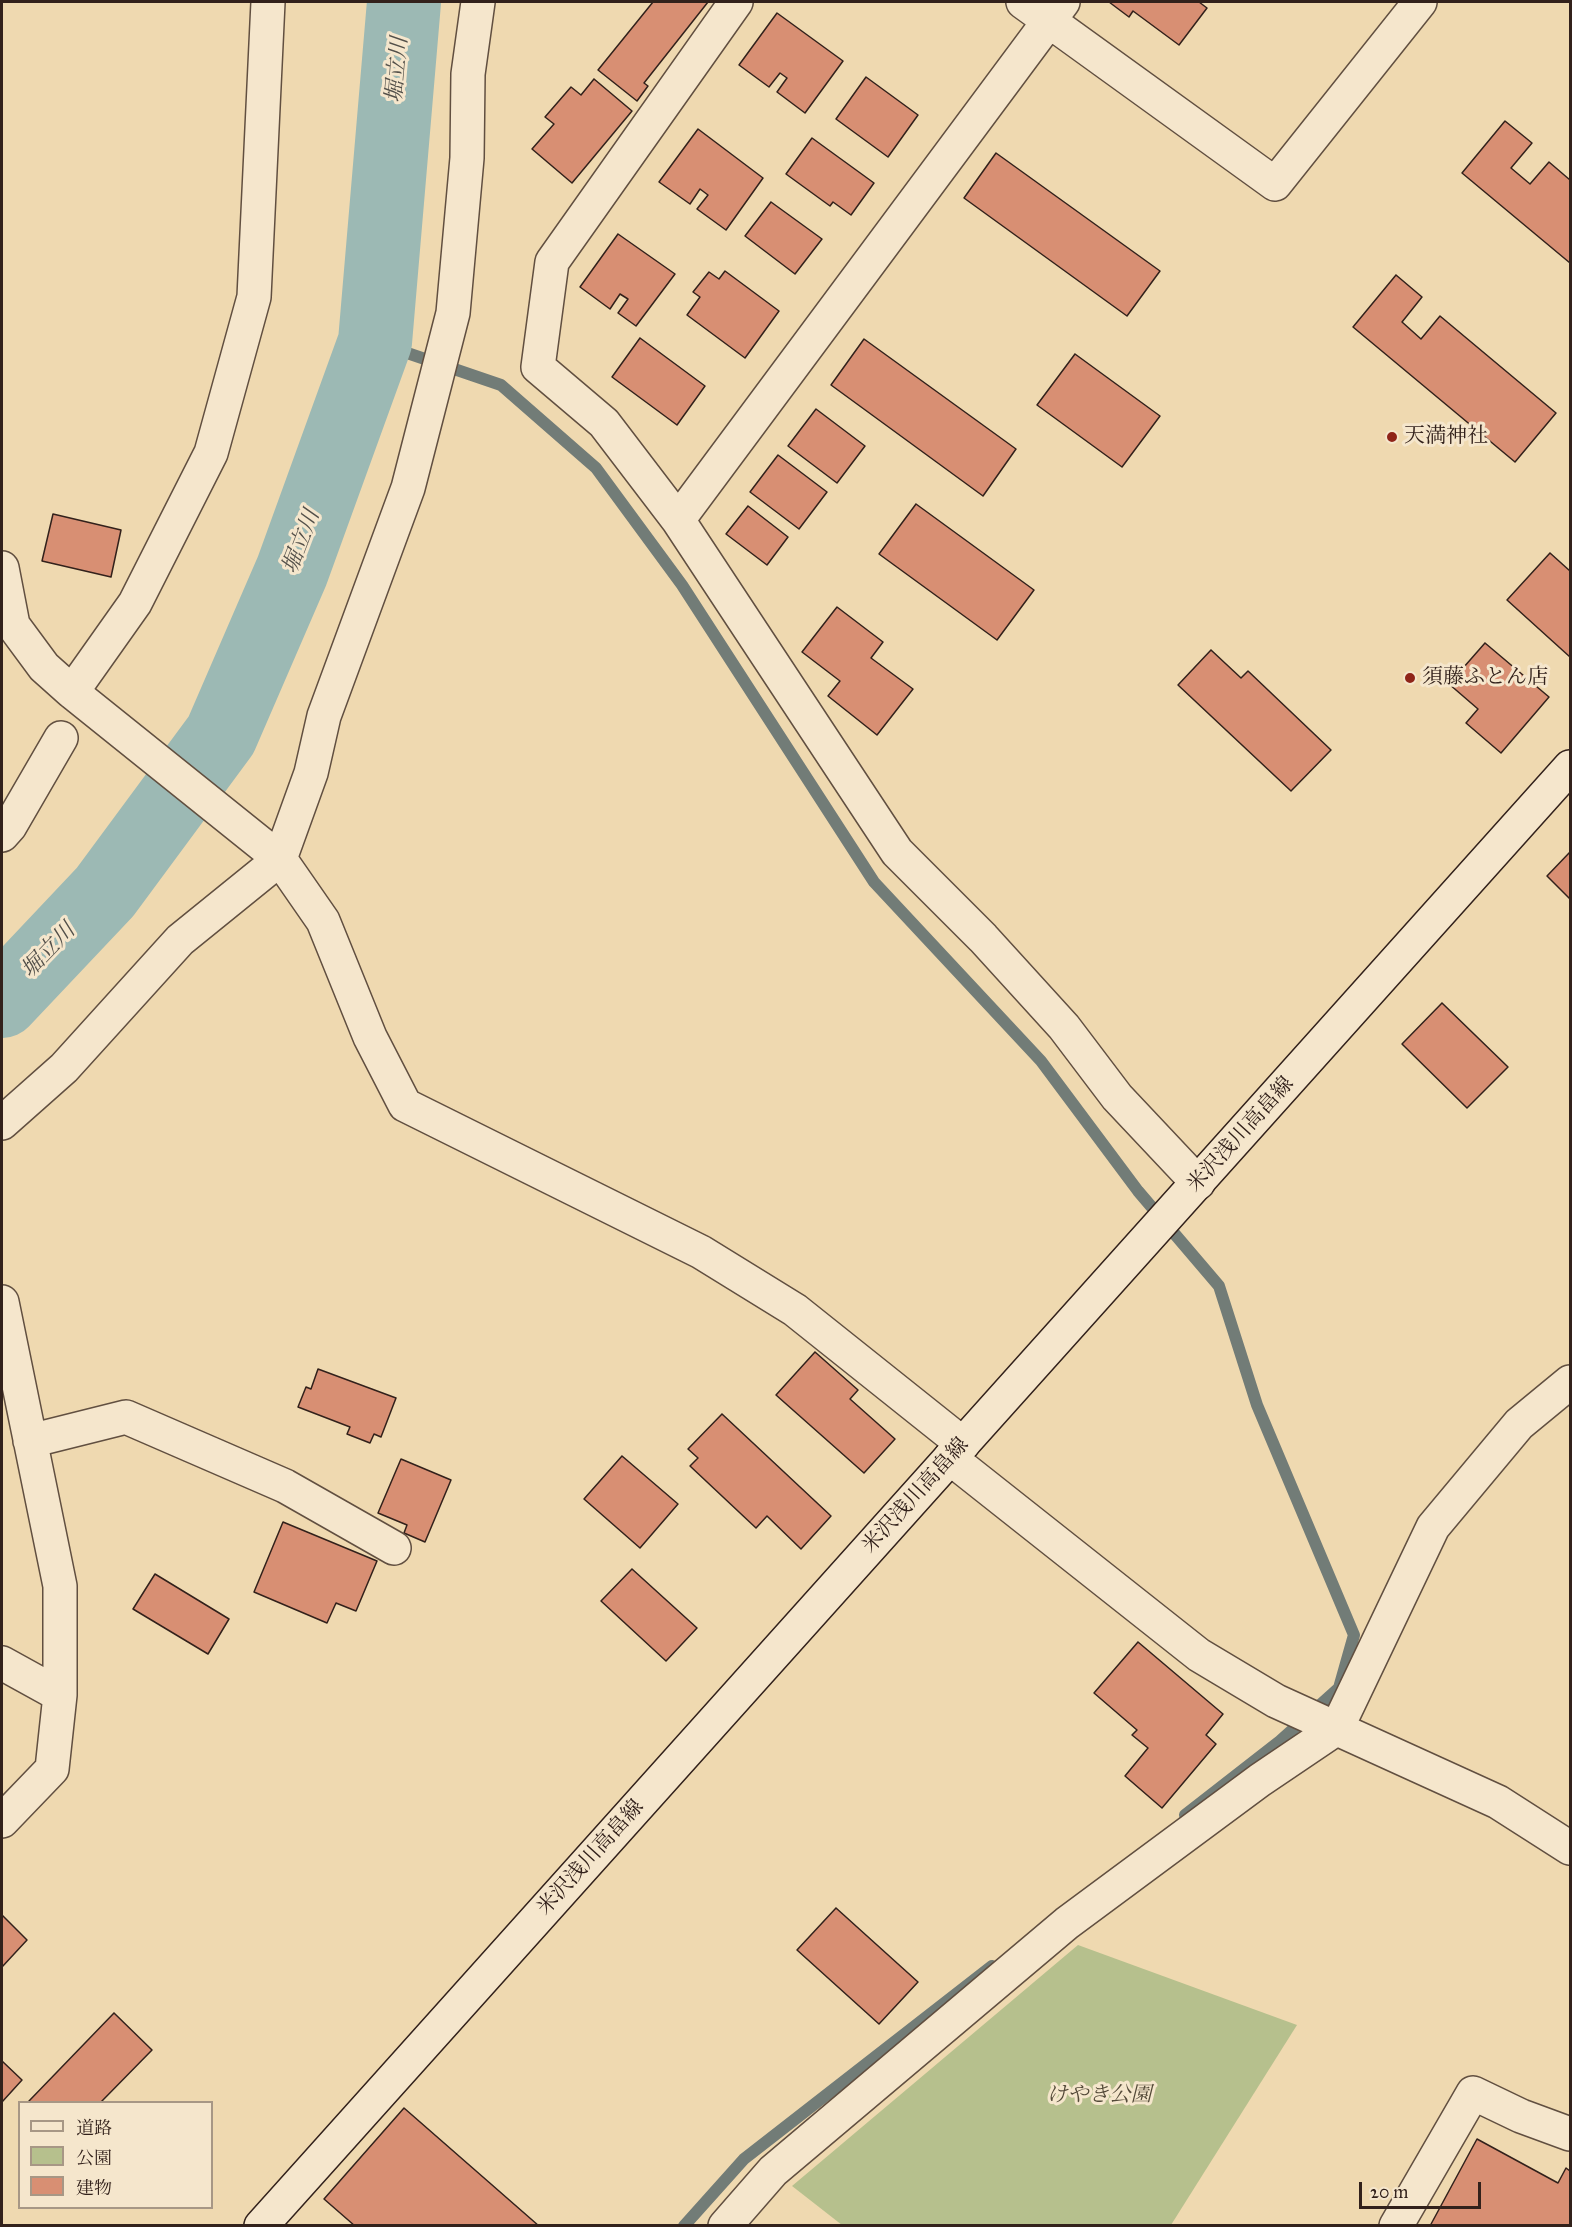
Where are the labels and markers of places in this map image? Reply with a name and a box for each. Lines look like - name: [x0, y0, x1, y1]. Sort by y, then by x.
- place label: 天満神社: [1404, 424, 1488, 450]
- marker: 天満神社: [1385, 430, 1399, 444]
- place label: 須藤ふとん店: [1422, 665, 1548, 691]
- marker: 須藤ふとん店: [1403, 671, 1417, 685]

